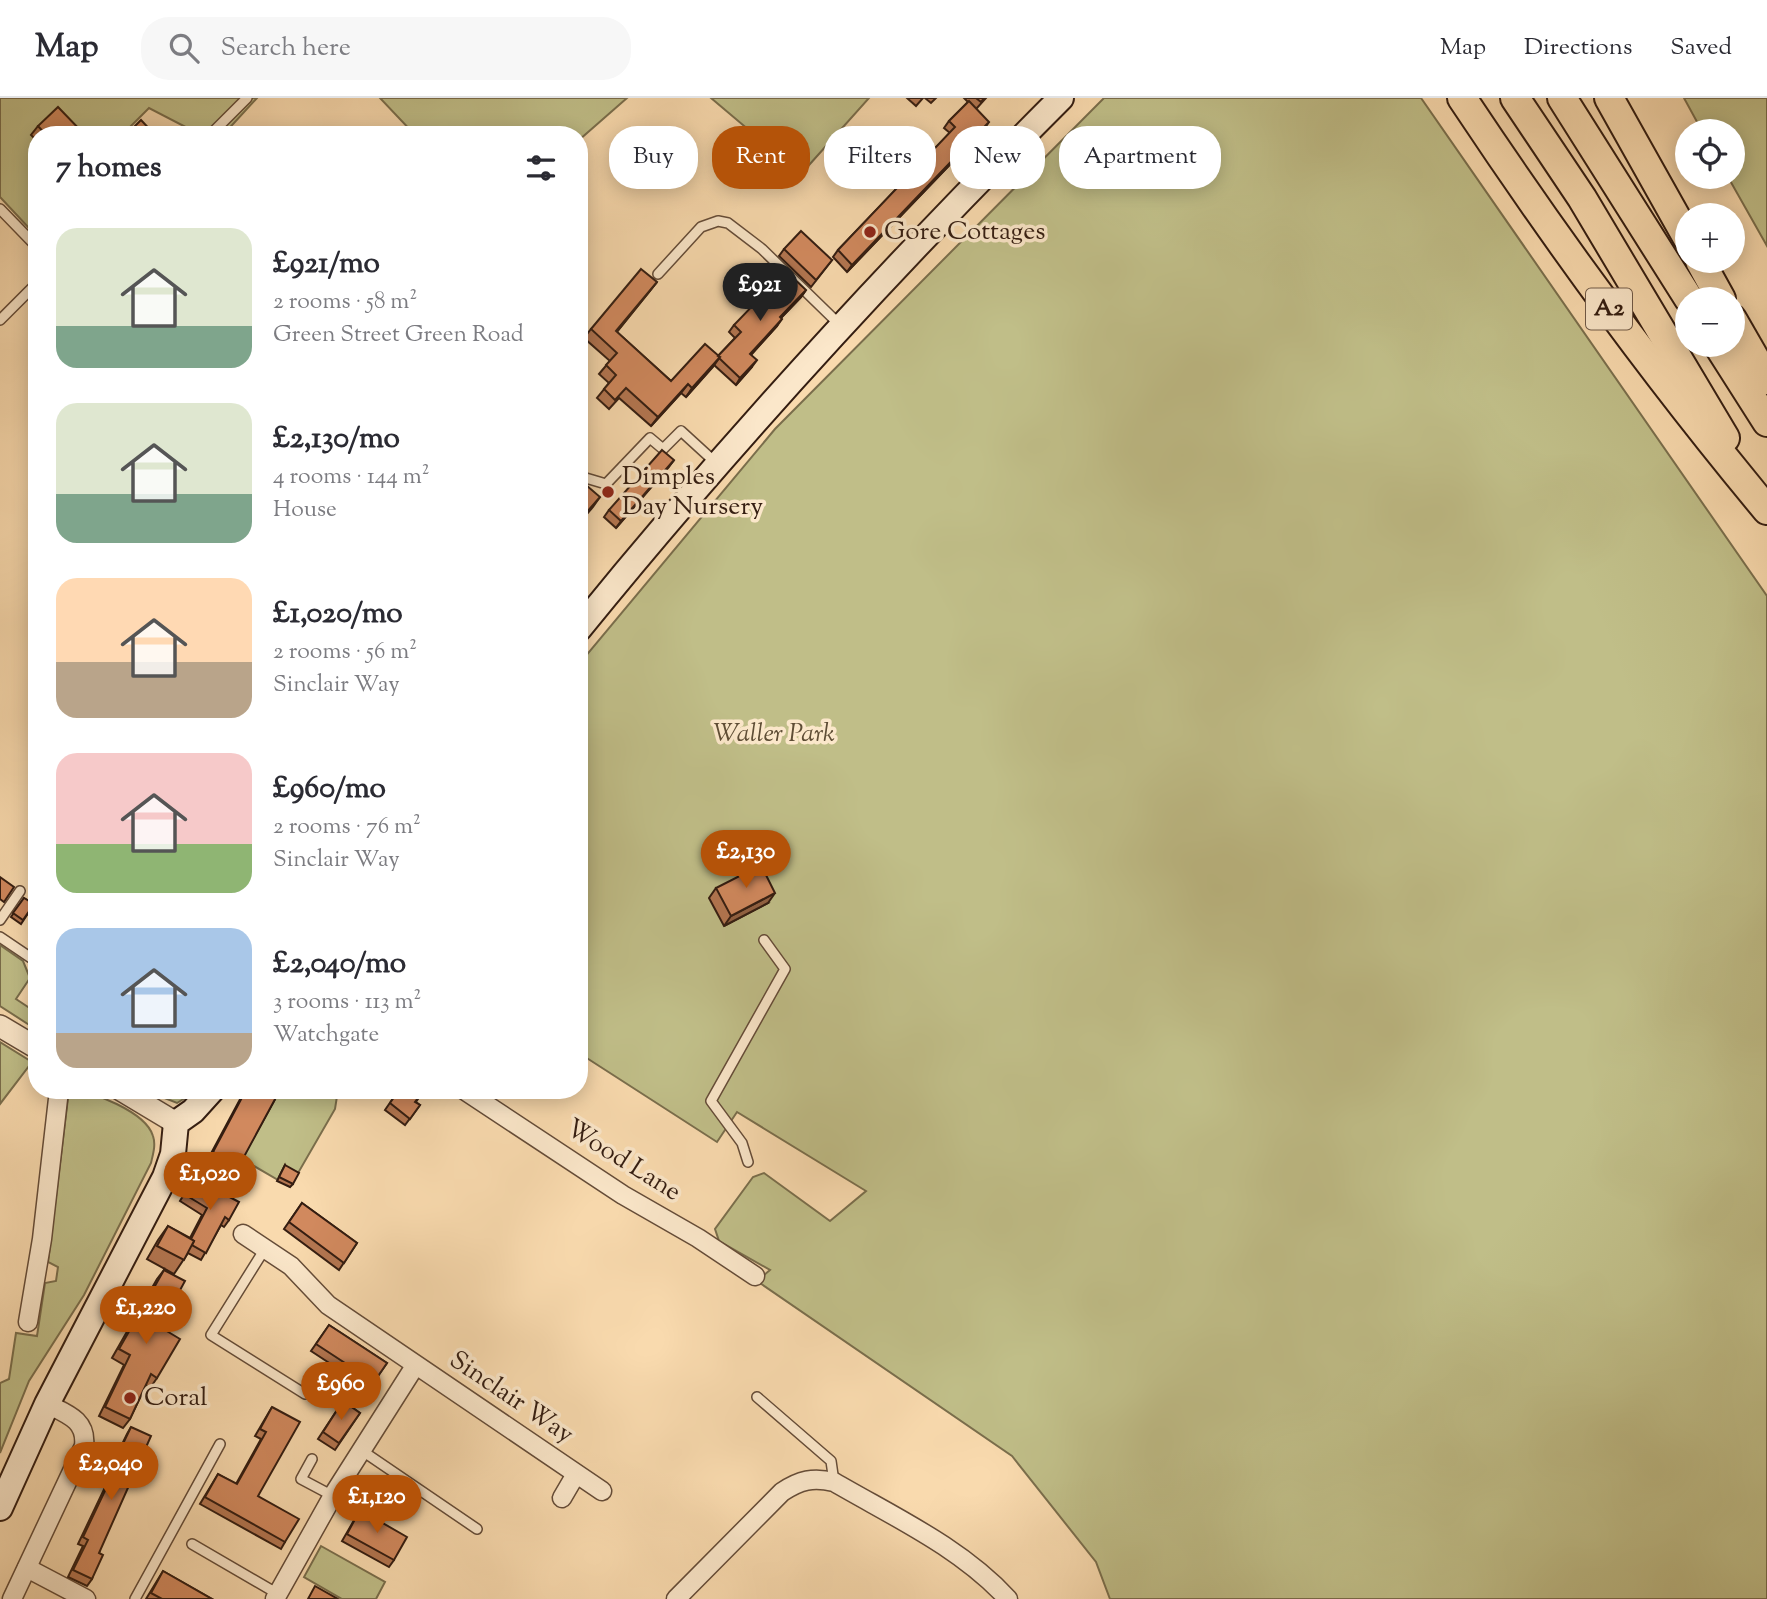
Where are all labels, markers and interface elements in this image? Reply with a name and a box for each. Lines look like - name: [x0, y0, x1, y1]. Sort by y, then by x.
- search box: [141, 17, 631, 80]
- text: Map: [35, 24, 99, 72]
- icon: search: [165, 29, 203, 67]
- text: Search here: [221, 30, 351, 67]
- text: Map: [1440, 31, 1486, 65]
- text: Directions: [1524, 31, 1632, 65]
- text: Saved: [1670, 31, 1732, 65]
- map controls: [1675, 119, 1745, 357]
- button: locate: [1675, 119, 1745, 189]
- chip: Buy: [609, 126, 698, 189]
- chip: Rent: [712, 126, 810, 189]
- chip: Filters: [824, 126, 936, 189]
- chip: New: [950, 126, 1045, 189]
- chip: Apartment: [1059, 126, 1221, 189]
- text: 7 homes: [56, 147, 161, 190]
- icon: filters: [522, 149, 560, 187]
- button: +: [1675, 203, 1745, 273]
- place label: Gore Cottages: [884, 214, 1046, 251]
- marker: Gore Cottages: [862, 224, 878, 240]
- text: £921/mo: [273, 243, 380, 286]
- icon: home: [112, 256, 196, 340]
- pin: £921: [719, 264, 801, 323]
- text: £921: [739, 269, 781, 302]
- text: 2 rooms · 58 m²: [273, 286, 417, 319]
- button: −: [1675, 287, 1745, 357]
- road number: A2: [1586, 288, 1632, 330]
- text: Green Street Green Road: [273, 319, 524, 352]
- text: £2,130/mo: [273, 418, 400, 461]
- icon: home: [112, 431, 196, 515]
- place label: Dimples Day Nursery: [622, 459, 763, 526]
- text: 4 rooms · 144 m²: [273, 461, 430, 494]
- marker: Dimples Day Nursery: [600, 484, 616, 500]
- text: House: [273, 494, 337, 527]
- text: £1,020/mo: [273, 593, 403, 636]
- icon: home: [112, 606, 196, 690]
- text: 2 rooms · 56 m²: [273, 636, 417, 669]
- text: Sinclair Way: [273, 669, 400, 702]
- park label: Waller Park: [713, 716, 835, 753]
- text: £960/mo: [273, 768, 386, 811]
- icon: home: [112, 781, 196, 865]
- text: 2 rooms · 76 m²: [273, 811, 421, 844]
- pin: £2,130: [689, 830, 803, 890]
- text: £2,130: [717, 836, 775, 869]
- text: Sinclair Way: [273, 844, 400, 877]
- text: £2,040/mo: [273, 943, 406, 986]
- icon: home: [112, 956, 196, 1040]
- text: 3 rooms · 113 m²: [273, 986, 421, 1019]
- text: Watchgate: [273, 1019, 379, 1052]
- street label: Wood Lane: [558, 1111, 688, 1211]
- pin: £1,020: [153, 1152, 267, 1212]
- text: £1,020: [180, 1158, 240, 1191]
- pin: £1,220: [89, 1286, 203, 1346]
- text: £1,220: [116, 1292, 176, 1325]
- street label: Sinclair Way: [441, 1343, 581, 1453]
- pin: £960: [300, 1362, 382, 1422]
- text: £960: [317, 1368, 365, 1401]
- place label: Coral: [144, 1380, 207, 1417]
- marker: Coral: [122, 1390, 138, 1406]
- pin: £2,040: [54, 1442, 168, 1502]
- text: £2,040: [79, 1448, 143, 1481]
- pin: £1,120: [320, 1476, 434, 1535]
- text: £1,120: [348, 1481, 406, 1514]

